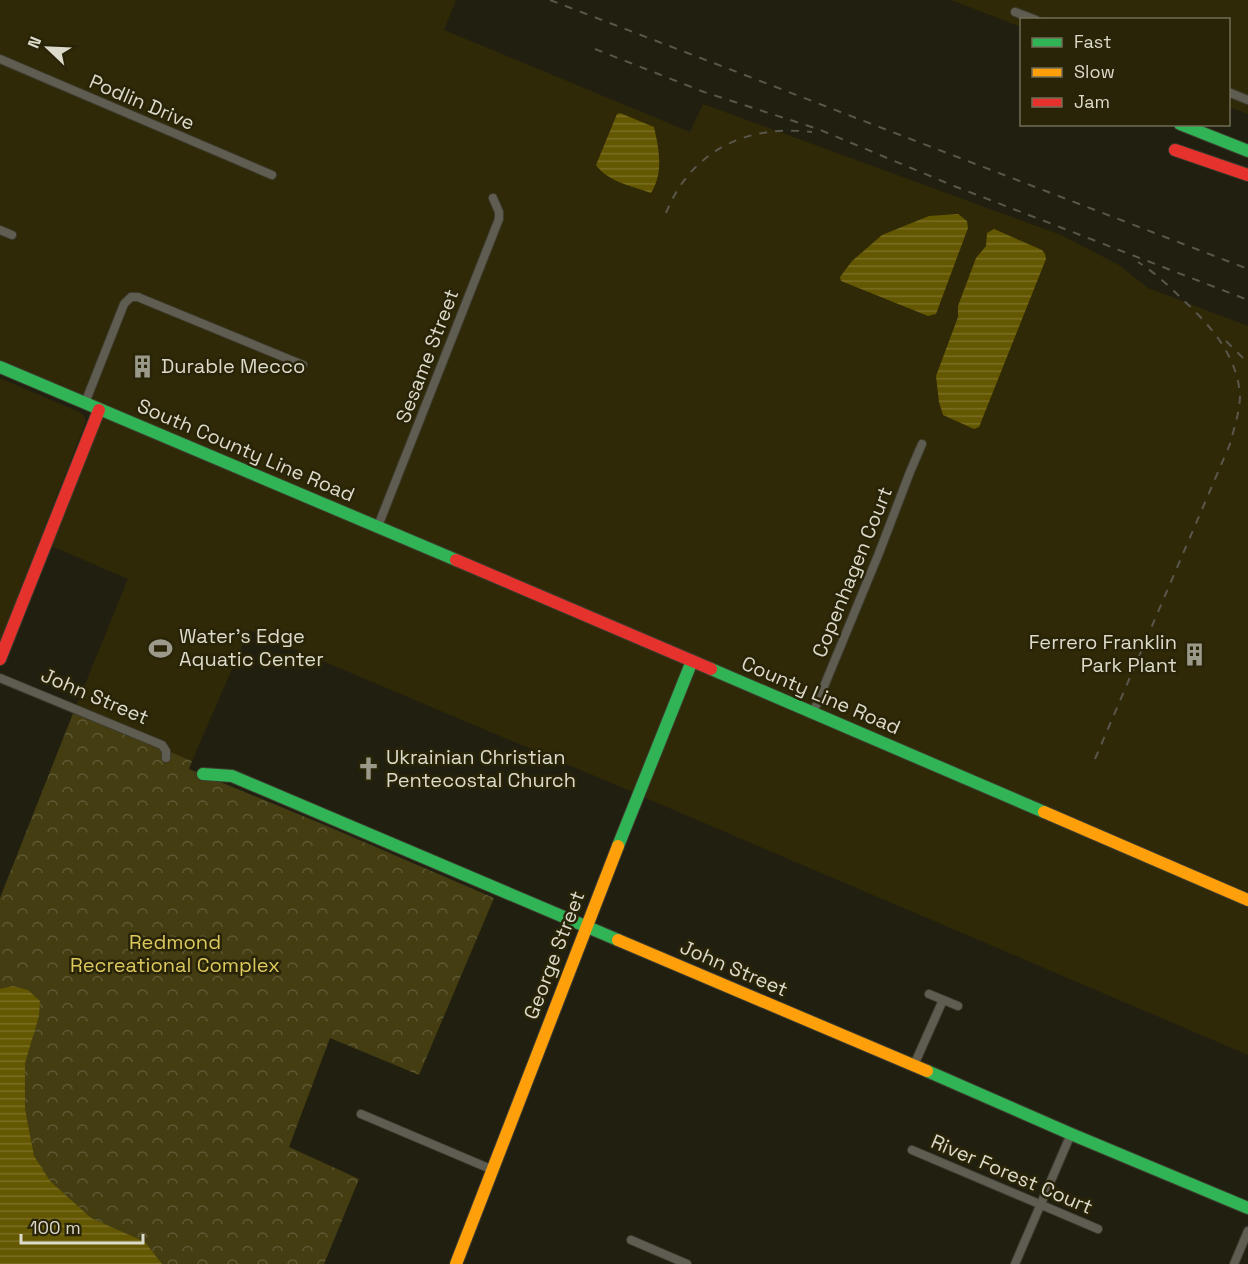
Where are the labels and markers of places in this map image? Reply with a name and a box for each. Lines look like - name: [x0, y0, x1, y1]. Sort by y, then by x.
- building icon: Durable Mecco: [130, 353, 156, 379]
- place label: Durable Mecco: [161, 353, 305, 379]
- place label: Water's Edge Aquatic Center: [179, 623, 324, 672]
- place label: Ferrero Franklin Park Plant: [1029, 629, 1177, 678]
- sports icon: Water's Edge Aquatic Center: [148, 635, 174, 661]
- building icon: Ferrero Franklin Park Plant: [1182, 641, 1208, 667]
- place label: Ukrainian Christian Pentecostal Church: [386, 744, 576, 793]
- church icon: Ukrainian Christian Pentecostal Church: [355, 756, 381, 782]

